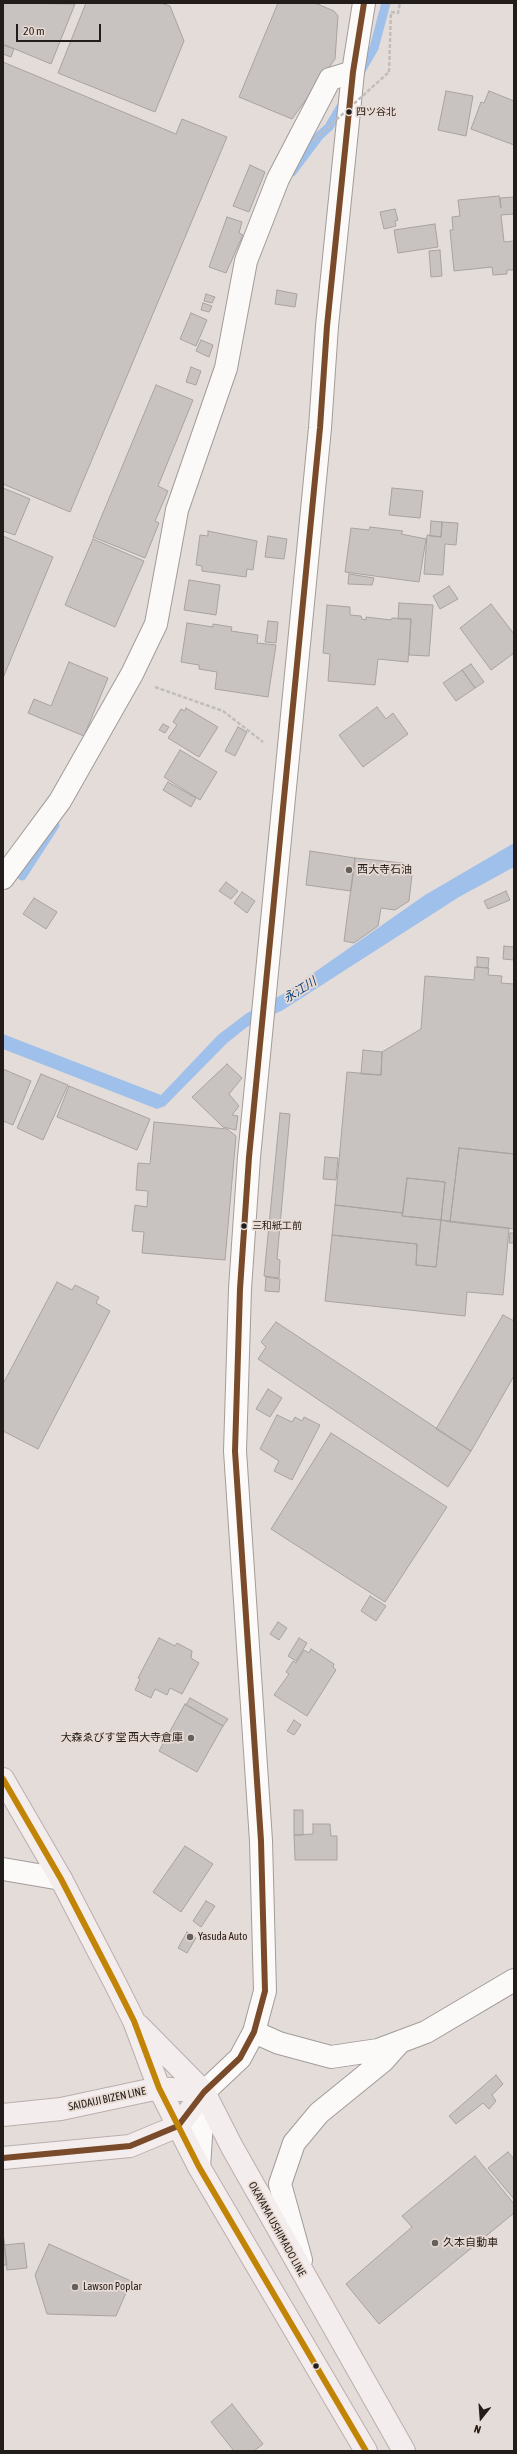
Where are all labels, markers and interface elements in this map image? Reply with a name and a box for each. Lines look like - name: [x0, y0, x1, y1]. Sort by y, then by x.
- scale bar: [18, 16, 103, 42]
- text: 20 m: [23, 24, 45, 38]
- place label: 四ツ谷北: [356, 106, 396, 118]
- marker: 四ツ谷北: [344, 107, 354, 117]
- place label: 西大寺石油: [357, 863, 412, 877]
- marker: 西大寺石油: [344, 865, 354, 875]
- water label: 永江川: [281, 974, 319, 1006]
- place label: 三和紙工前: [252, 1220, 302, 1232]
- marker: 三和紙工前: [239, 1221, 249, 1231]
- place label: 大森ゑびす堂 西大寺倉庫: [60, 1731, 183, 1745]
- marker: 大森ゑびす堂 西大寺倉庫: [186, 1733, 196, 1743]
- place label: Yasuda Auto: [198, 1930, 247, 1944]
- marker: Yasuda Auto: [185, 1932, 195, 1942]
- street label: SAIDAIJI BIZEN LINE: [67, 2084, 147, 2114]
- street label: OKAYAMA USHIMADO LINE: [246, 2179, 308, 2279]
- place label: 久本自動車: [443, 2236, 498, 2250]
- marker: 久本自動車: [430, 2238, 440, 2248]
- place label: Lawson Poplar: [83, 2280, 142, 2294]
- marker: Lawson Poplar: [70, 2282, 80, 2292]
- unlabelled marker: [311, 2361, 321, 2371]
- north arrow: [461, 2398, 501, 2438]
- text: N: [473, 2423, 482, 2436]

